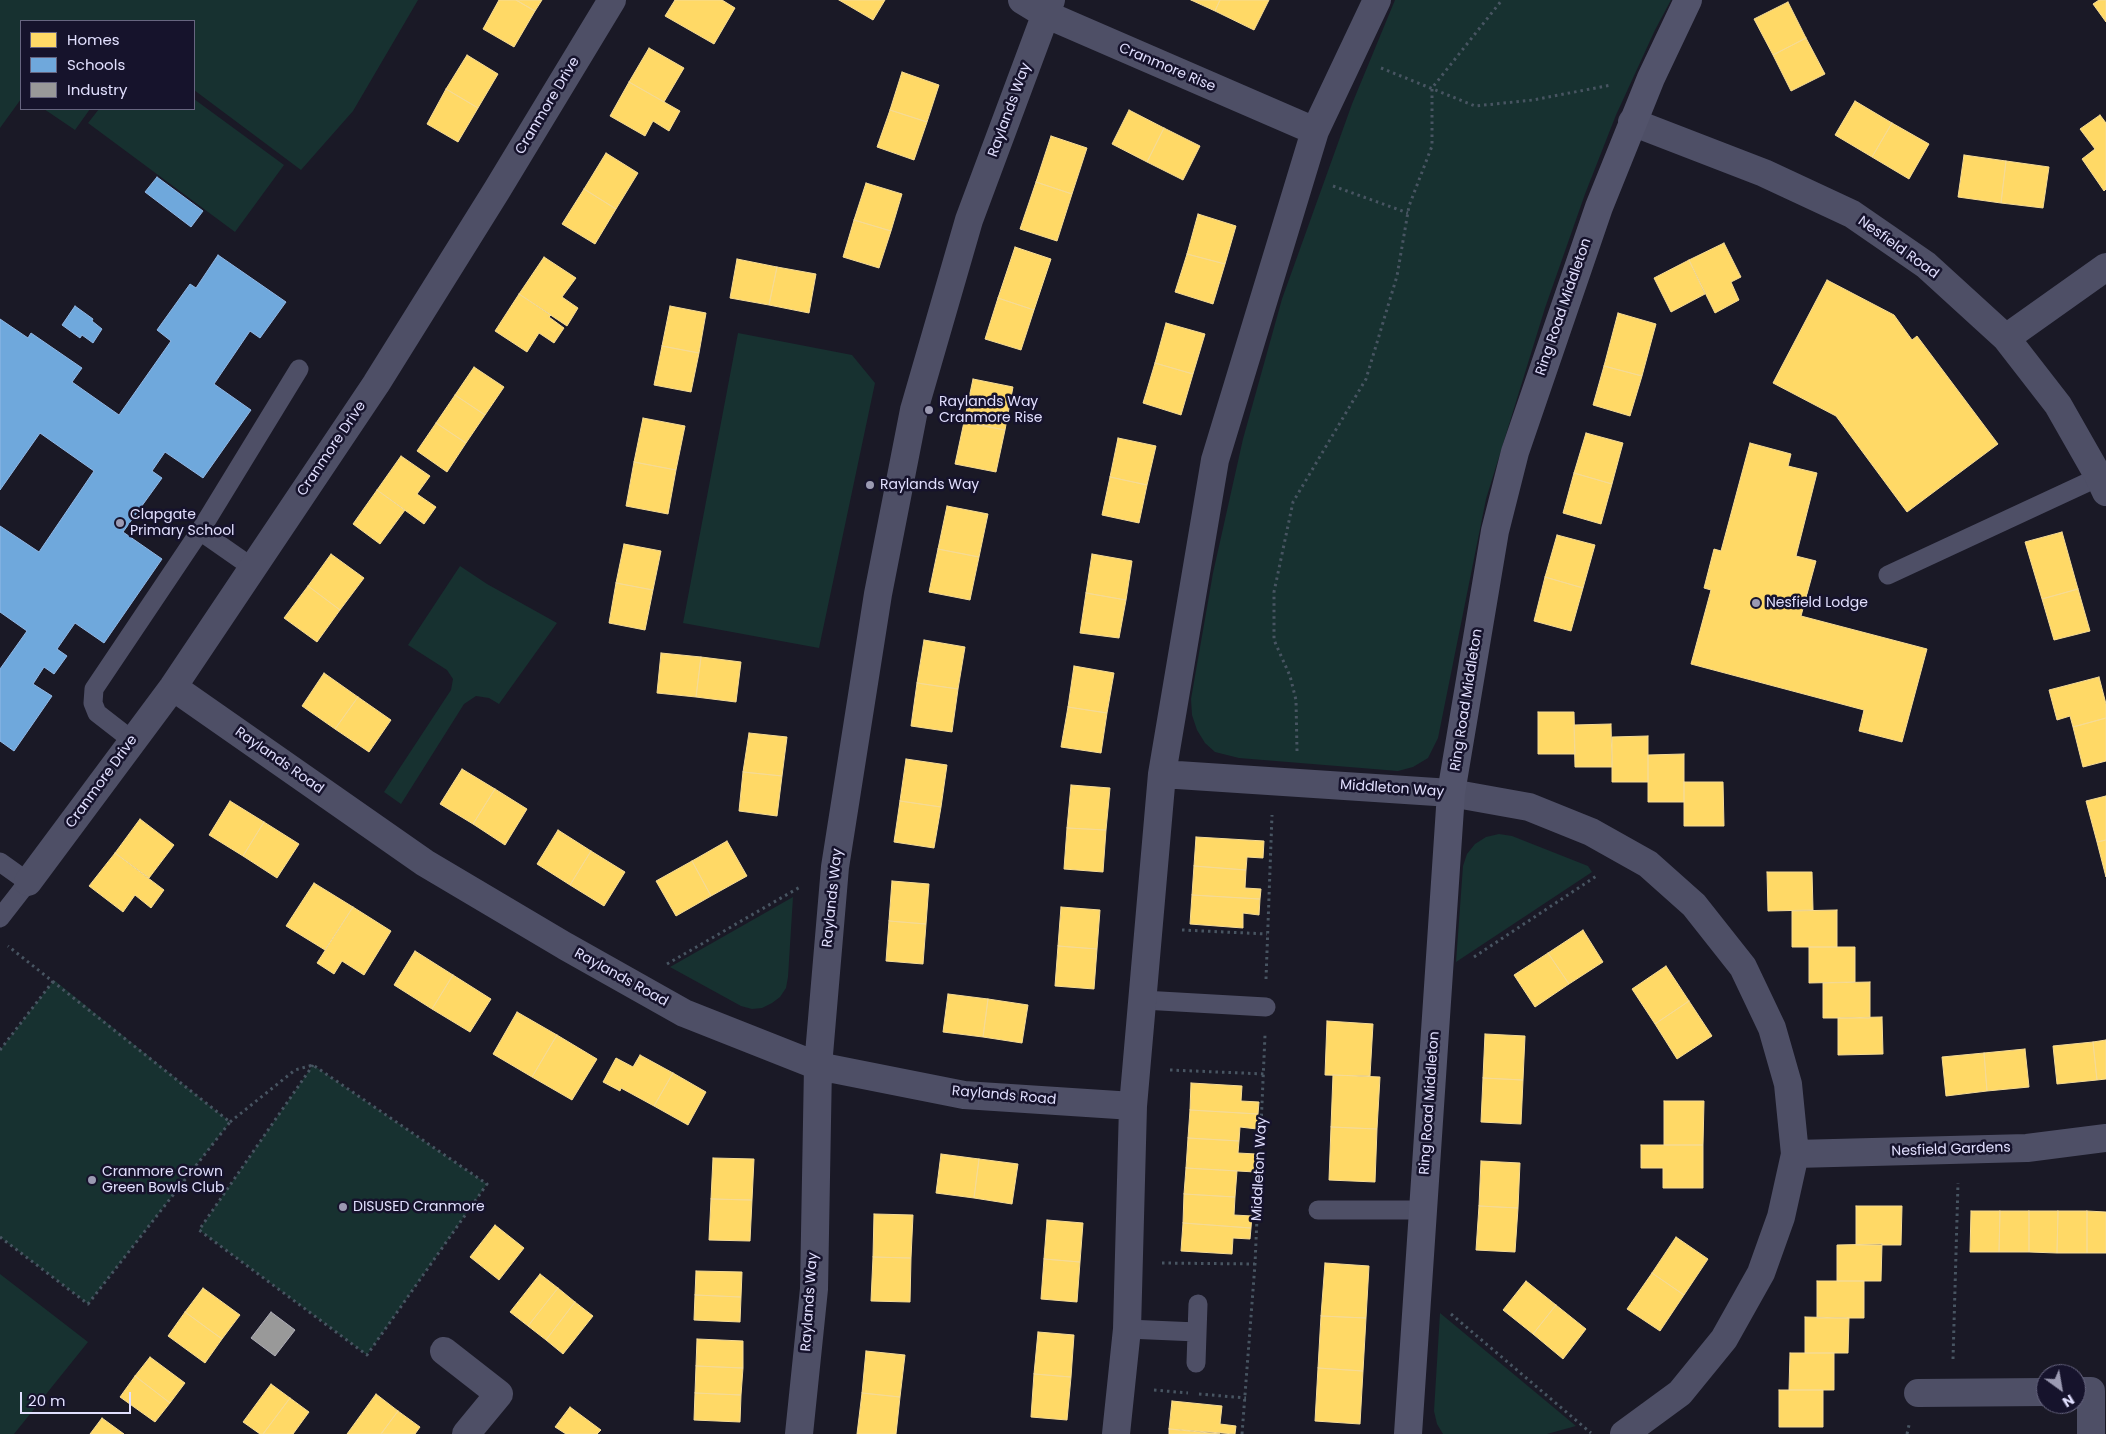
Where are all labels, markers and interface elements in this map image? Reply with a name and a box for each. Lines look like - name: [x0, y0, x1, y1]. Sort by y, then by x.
- legend: [20, 20, 195, 110]
- text: Homes: [67, 29, 120, 50]
- street label: Cranmore Rise: [1116, 40, 1218, 96]
- text: Schools: [67, 54, 125, 75]
- street label: Cranmore Drive: [512, 54, 584, 158]
- street label: Raylands Way: [985, 60, 1035, 160]
- text: Industry: [67, 79, 127, 100]
- street label: Nesfield Road: [1854, 213, 1942, 283]
- street label: Ring Road Middleton: [1533, 236, 1595, 378]
- place label: Raylands Way Cranmore Rise: [939, 394, 1042, 427]
- street label: Cranmore Drive: [294, 398, 370, 500]
- marker: Raylands Way Cranmore Rise: [923, 404, 935, 416]
- place label: Raylands Way: [880, 477, 979, 493]
- marker: Raylands Way: [864, 479, 876, 491]
- place label: Clapgate Primary School: [130, 507, 235, 540]
- marker: Clapgate Primary School: [114, 517, 126, 529]
- place label: Nesfield Lodge: [1766, 595, 1868, 611]
- marker: Nesfield Lodge: [1750, 597, 1762, 609]
- street label: Ring Road Middleton: [1447, 628, 1487, 772]
- street label: Raylands Road: [231, 724, 327, 798]
- street label: Cranmore Drive: [63, 732, 141, 832]
- street label: Middleton Way: [1339, 777, 1445, 801]
- street label: Raylands Way: [819, 848, 847, 948]
- street label: Raylands Road: [571, 945, 671, 1011]
- street label: Ring Road Middleton: [1417, 1031, 1443, 1175]
- street label: Raylands Road: [951, 1083, 1057, 1109]
- street label: Middleton Way: [1249, 1116, 1271, 1222]
- street label: Nesfield Gardens: [1891, 1140, 2011, 1160]
- place label: Cranmore Crown Green Bowls Club: [102, 1164, 224, 1196]
- marker: Cranmore Crown Green Bowls Club: [86, 1174, 98, 1186]
- place label: DISUSED Cranmore: [353, 1199, 485, 1215]
- marker: DISUSED Cranmore: [337, 1201, 349, 1213]
- street label: Raylands Way: [798, 1252, 822, 1352]
- north arrow: [2036, 1364, 2086, 1414]
- scale bar: [22, 1382, 134, 1414]
- text: 20 m: [28, 1390, 66, 1411]
- text: N: [2059, 1390, 2078, 1412]

